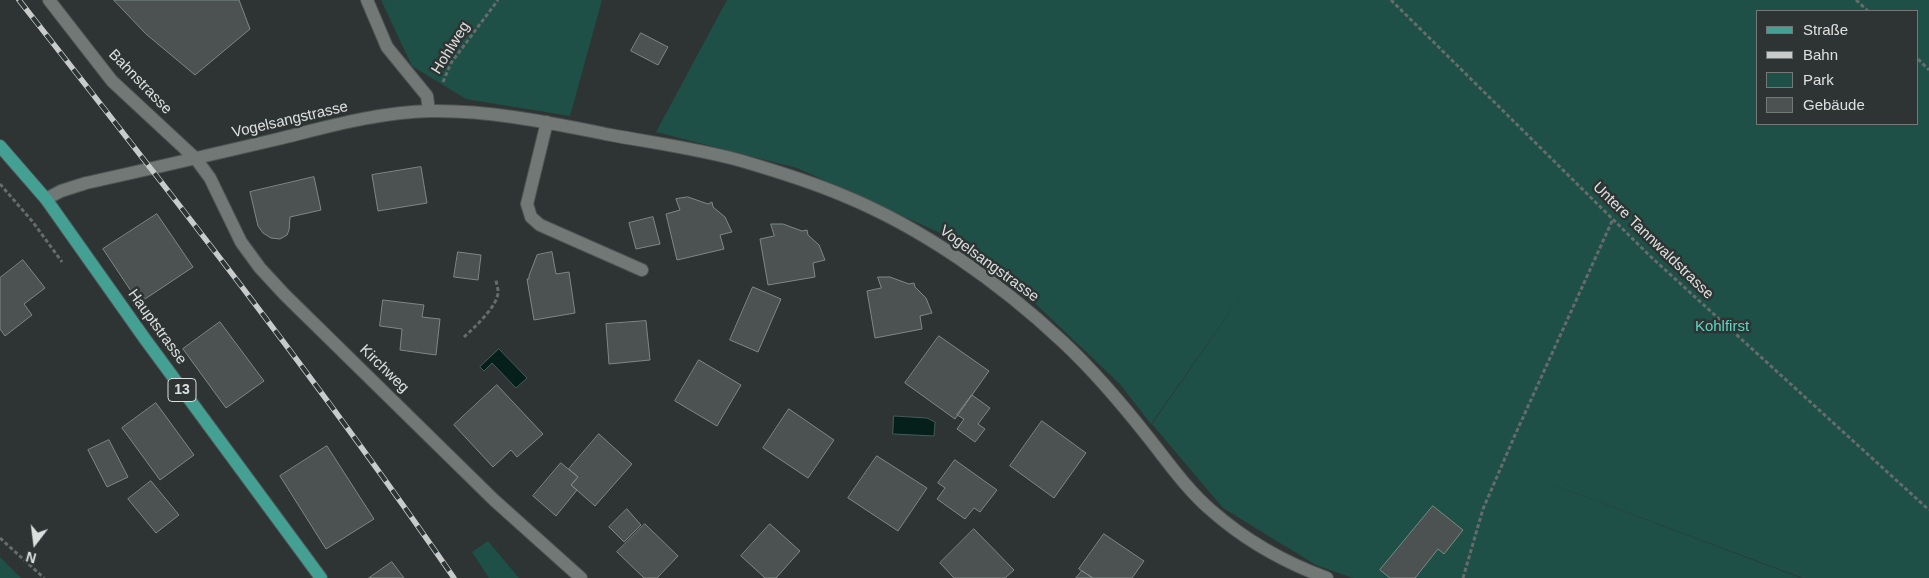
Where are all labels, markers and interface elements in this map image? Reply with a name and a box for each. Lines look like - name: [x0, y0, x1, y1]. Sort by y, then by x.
- legend: [1756, 10, 1919, 125]
- street label: Hohlweg: [428, 18, 474, 78]
- text: Straße: [1803, 21, 1848, 38]
- street label: Bahnstrasse: [105, 46, 175, 118]
- text: Bahn: [1803, 46, 1838, 63]
- text: Park: [1803, 71, 1834, 88]
- text: Gebäude: [1803, 96, 1865, 113]
- street label: Vogelsangstrasse: [230, 98, 350, 142]
- street label: Untere Tannwaldstrasse: [1589, 179, 1717, 303]
- street label: Vogelsangstrasse: [936, 222, 1042, 306]
- street label: Hauptstrasse: [124, 286, 190, 368]
- park label: Kohlfirst: [1695, 318, 1749, 336]
- street label: Kirchweg: [356, 341, 412, 397]
- road number: 13: [168, 378, 196, 402]
- north arrow: [10, 518, 60, 568]
- text: N: [24, 548, 38, 567]

